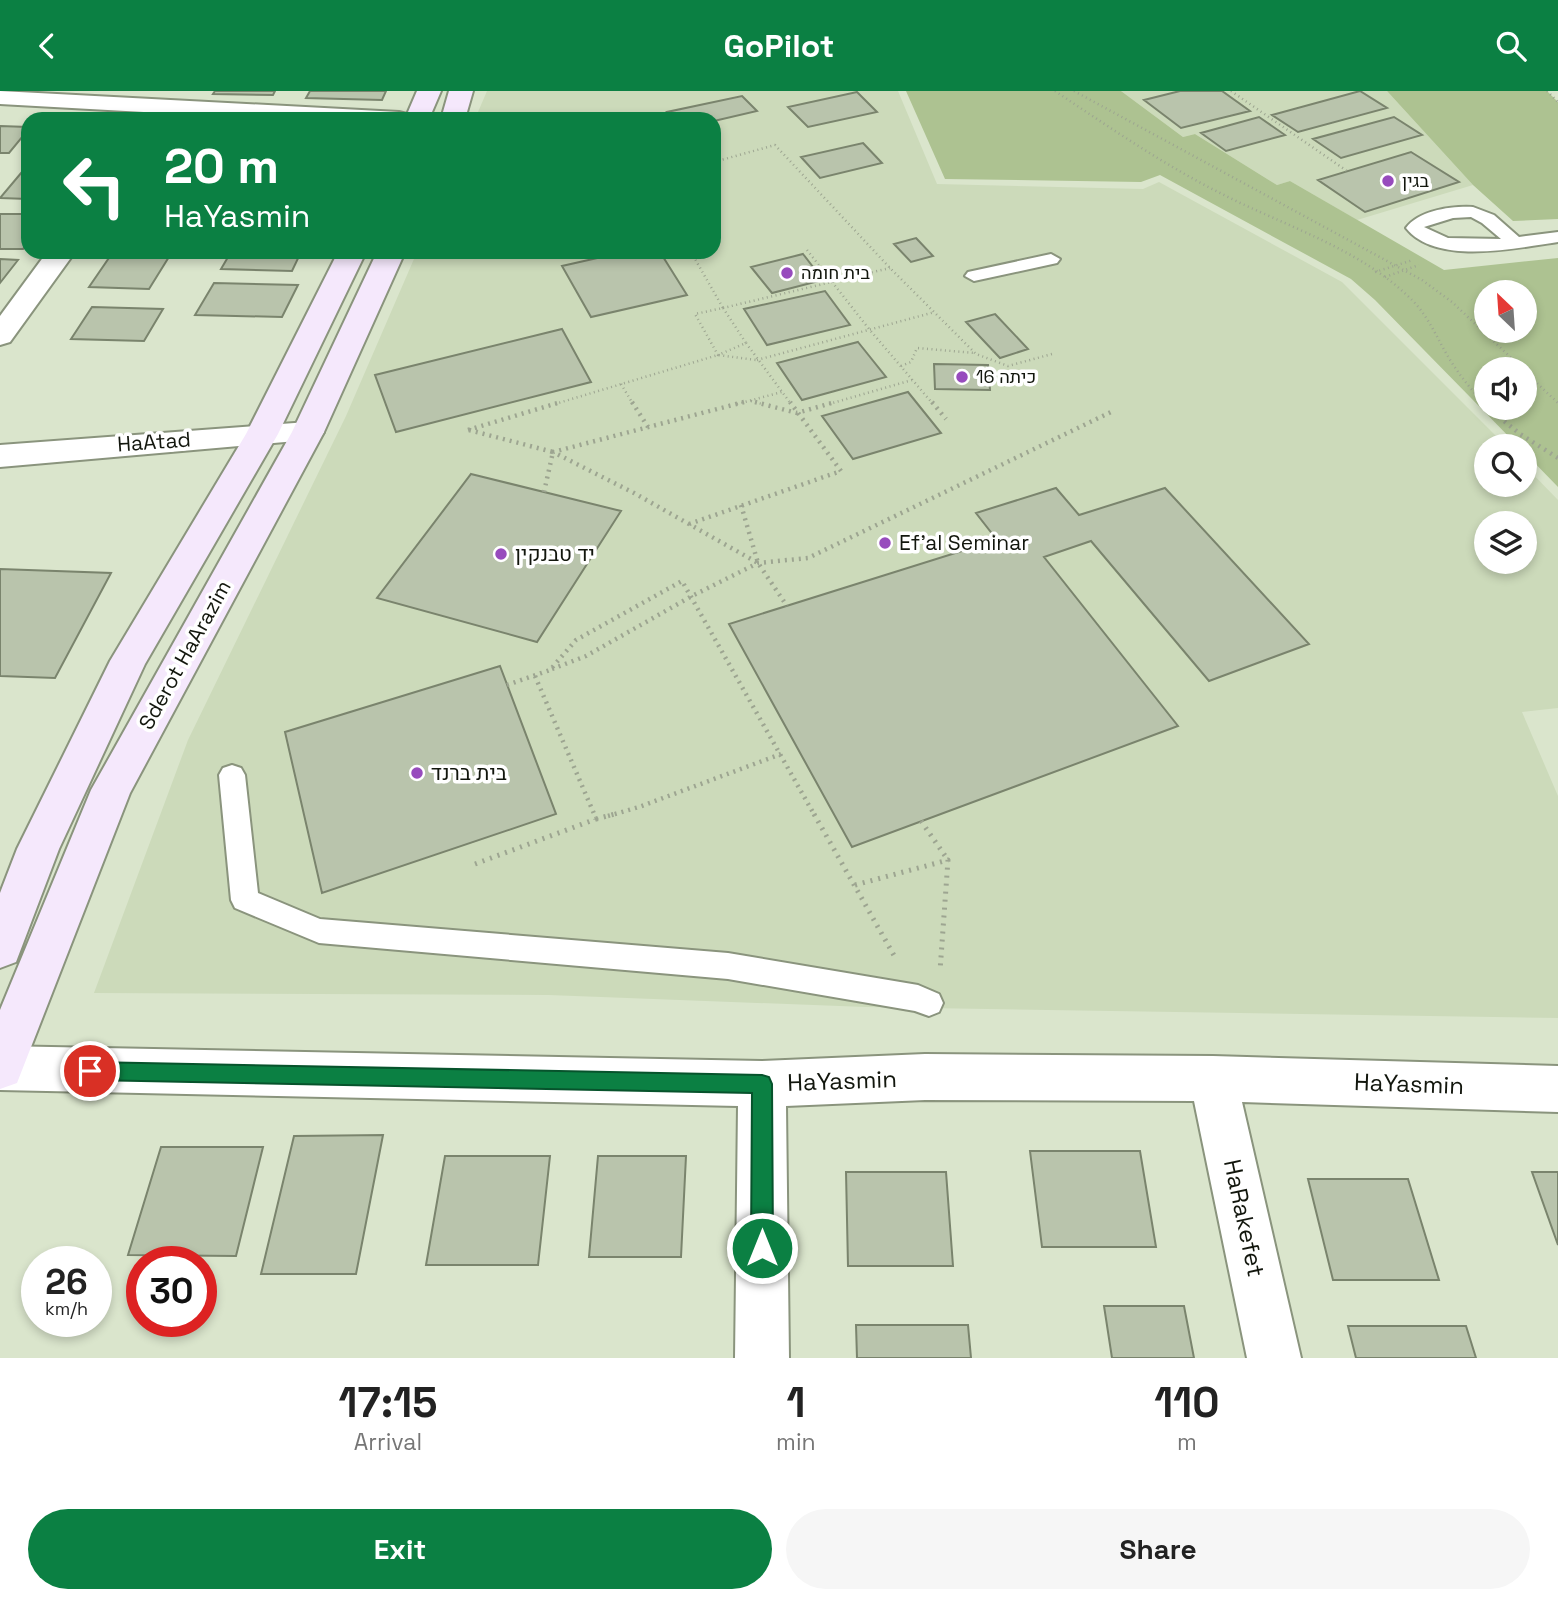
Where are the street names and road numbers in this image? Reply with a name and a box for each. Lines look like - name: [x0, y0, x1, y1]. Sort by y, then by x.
- street label: HaAtad: [116, 425, 192, 458]
- street label: Sderot HaArazim: [132, 575, 237, 734]
- street label: HaYasmin: [787, 1063, 897, 1098]
- street label: HaYasmin: [1354, 1066, 1464, 1101]
- street label: HaRakefet: [1217, 1156, 1272, 1279]

